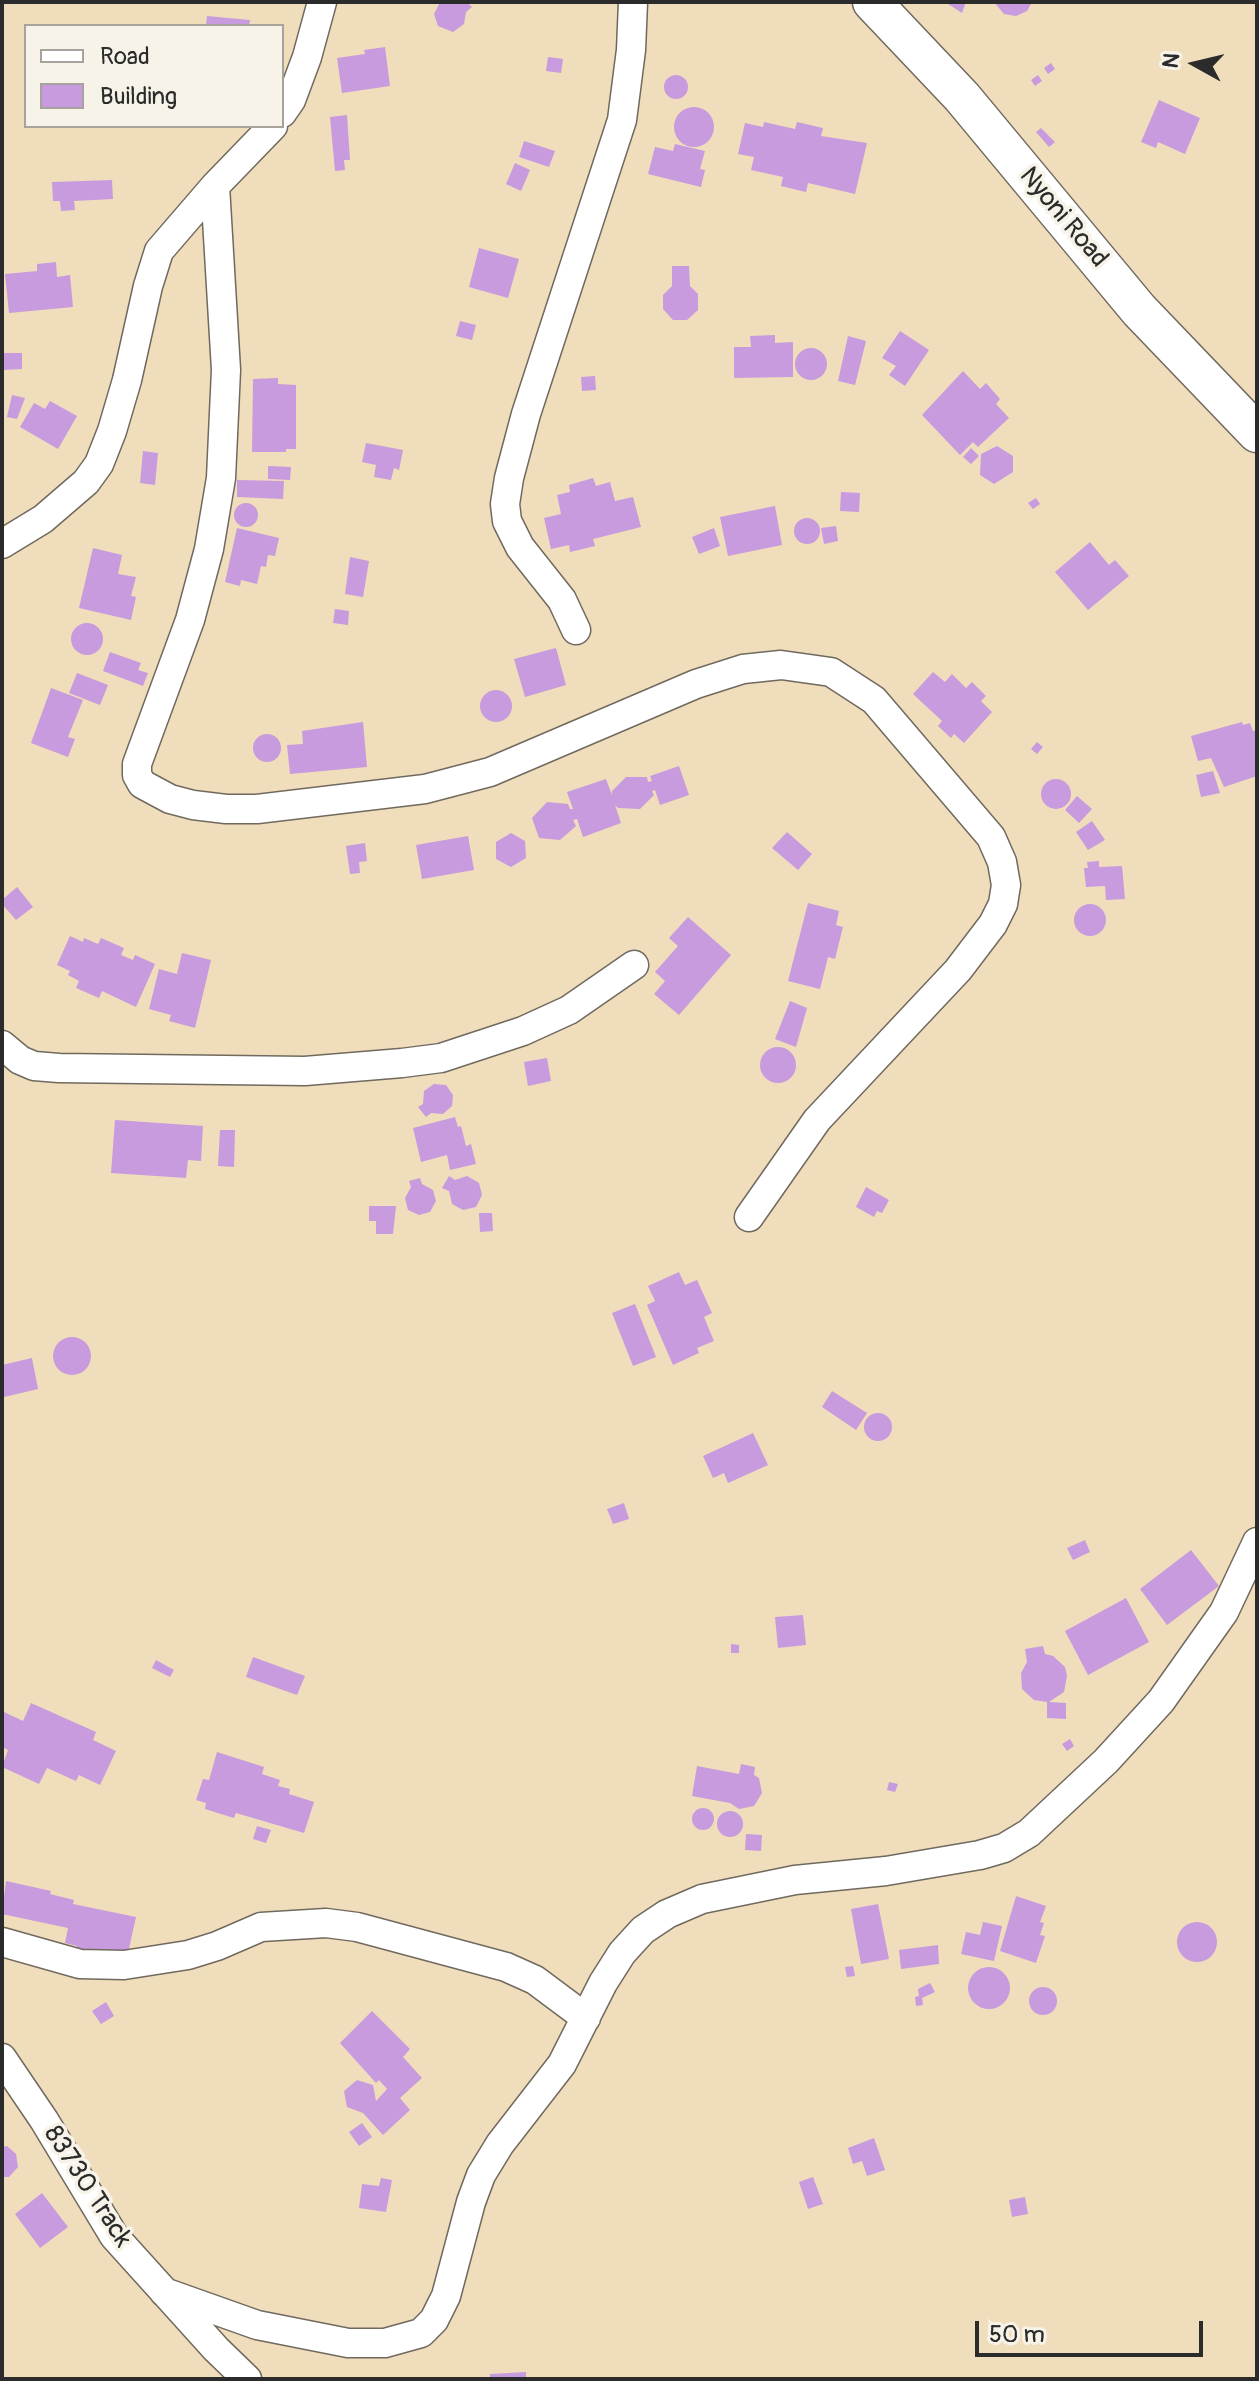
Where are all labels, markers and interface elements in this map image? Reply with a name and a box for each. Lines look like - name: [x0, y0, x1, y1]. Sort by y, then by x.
- legend: [24, 24, 284, 128]
- north arrow: [1155, 24, 1235, 104]
- text: Road: [100, 42, 150, 71]
- text: N: [1156, 51, 1186, 70]
- text: Building: [100, 82, 177, 111]
- street label: Nyoni Road: [1012, 162, 1114, 274]
- street label: 83730 Track: [36, 2120, 138, 2254]
- scale bar: [979, 2305, 1207, 2355]
- text: 50 m: [989, 2320, 1045, 2349]

